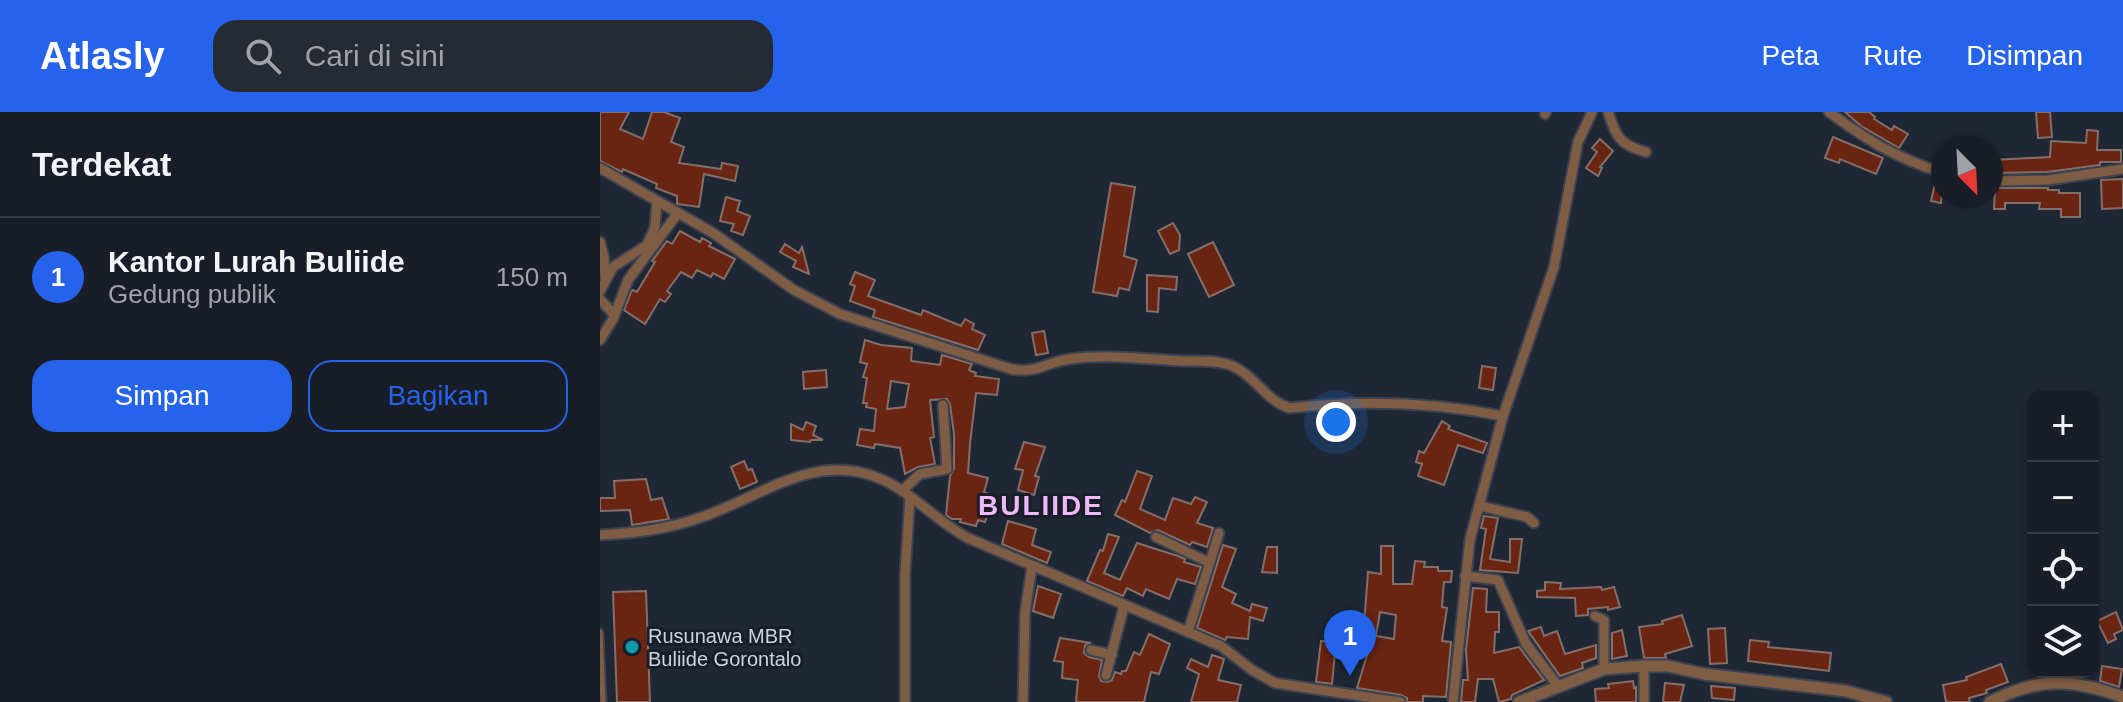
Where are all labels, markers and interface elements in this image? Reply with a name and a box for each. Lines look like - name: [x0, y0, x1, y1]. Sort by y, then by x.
- search box: [213, 20, 773, 92]
- icon: search: [241, 34, 285, 78]
- text: Atlasly: [40, 35, 165, 77]
- text: Cari di sini: [305, 39, 445, 72]
- text: Peta: [1762, 40, 1819, 71]
- text: Rute: [1863, 40, 1922, 71]
- text: Disimpan: [1966, 40, 2083, 71]
- north arrow: [1931, 136, 2003, 208]
- text: Terdekat: [32, 145, 171, 183]
- text: Kantor Lurah Buliide: [108, 245, 405, 278]
- text: 1: [51, 262, 65, 292]
- text: 150 m: [496, 262, 568, 292]
- text: Gedung publik: [108, 279, 276, 309]
- button: Simpan: [32, 360, 292, 432]
- button: Bagikan: [308, 360, 568, 432]
- map controls: [2027, 390, 2099, 678]
- button: +: [2027, 390, 2099, 462]
- your location: [1316, 402, 1356, 442]
- button: −: [2027, 462, 2099, 534]
- district label: BULIIDE: [978, 490, 1104, 521]
- button: locate: [2027, 534, 2099, 606]
- button: layers: [2027, 606, 2099, 678]
- pin: 1: [1324, 610, 1376, 676]
- place label: Rusunawa MBR Buliide Gorontalo: [648, 625, 801, 670]
- marker: Rusunawa MBR Buliide Gorontalo: [623, 638, 641, 656]

